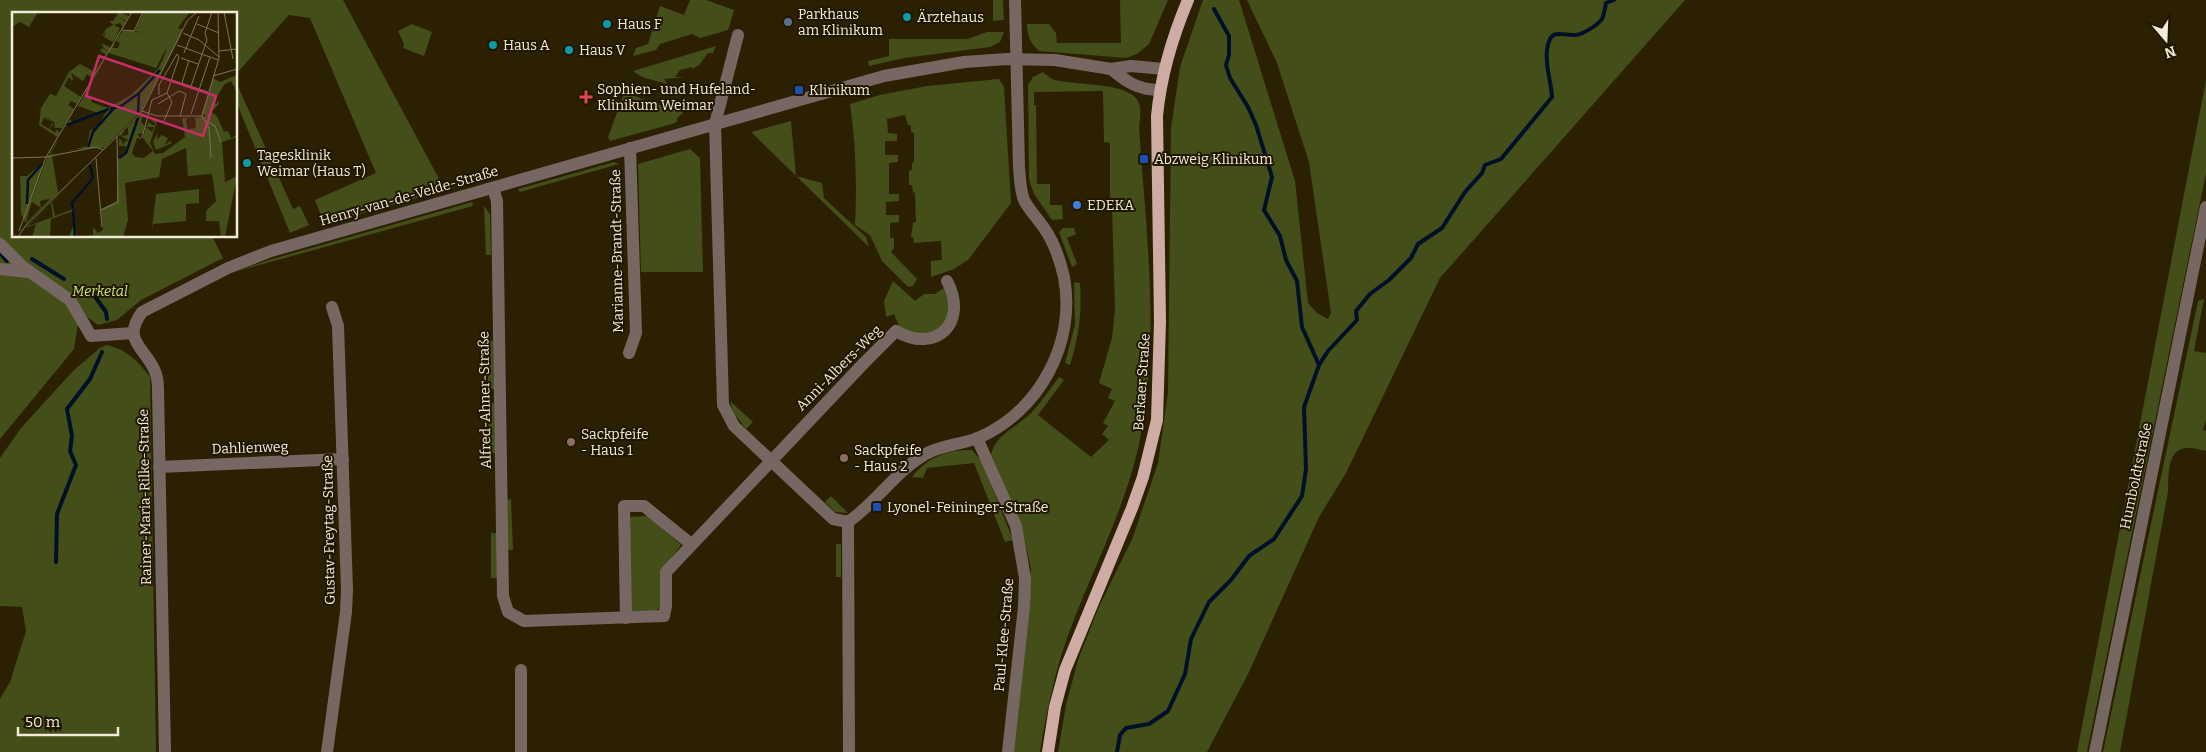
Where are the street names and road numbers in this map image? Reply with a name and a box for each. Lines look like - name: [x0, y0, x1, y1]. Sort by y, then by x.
- street label: Henry-van-de-Velde-Straße: [318, 162, 500, 230]
- street label: Marianne-Brandt-Straße: [607, 169, 627, 333]
- street label: Anni-Albers-Weg: [793, 322, 885, 414]
- street label: Alfred-Ahner-Straße: [475, 331, 495, 469]
- street label: Berkaer Straße: [1130, 333, 1154, 431]
- street label: Rainer-Maria-Rilke-Straße: [135, 409, 155, 585]
- street label: Humboldtstraße: [2116, 421, 2156, 531]
- street label: Dahlienweg: [211, 438, 289, 458]
- street label: Gustav-Freytag-Straße: [319, 455, 339, 605]
- street label: Paul-Klee-Straße: [991, 578, 1017, 692]

